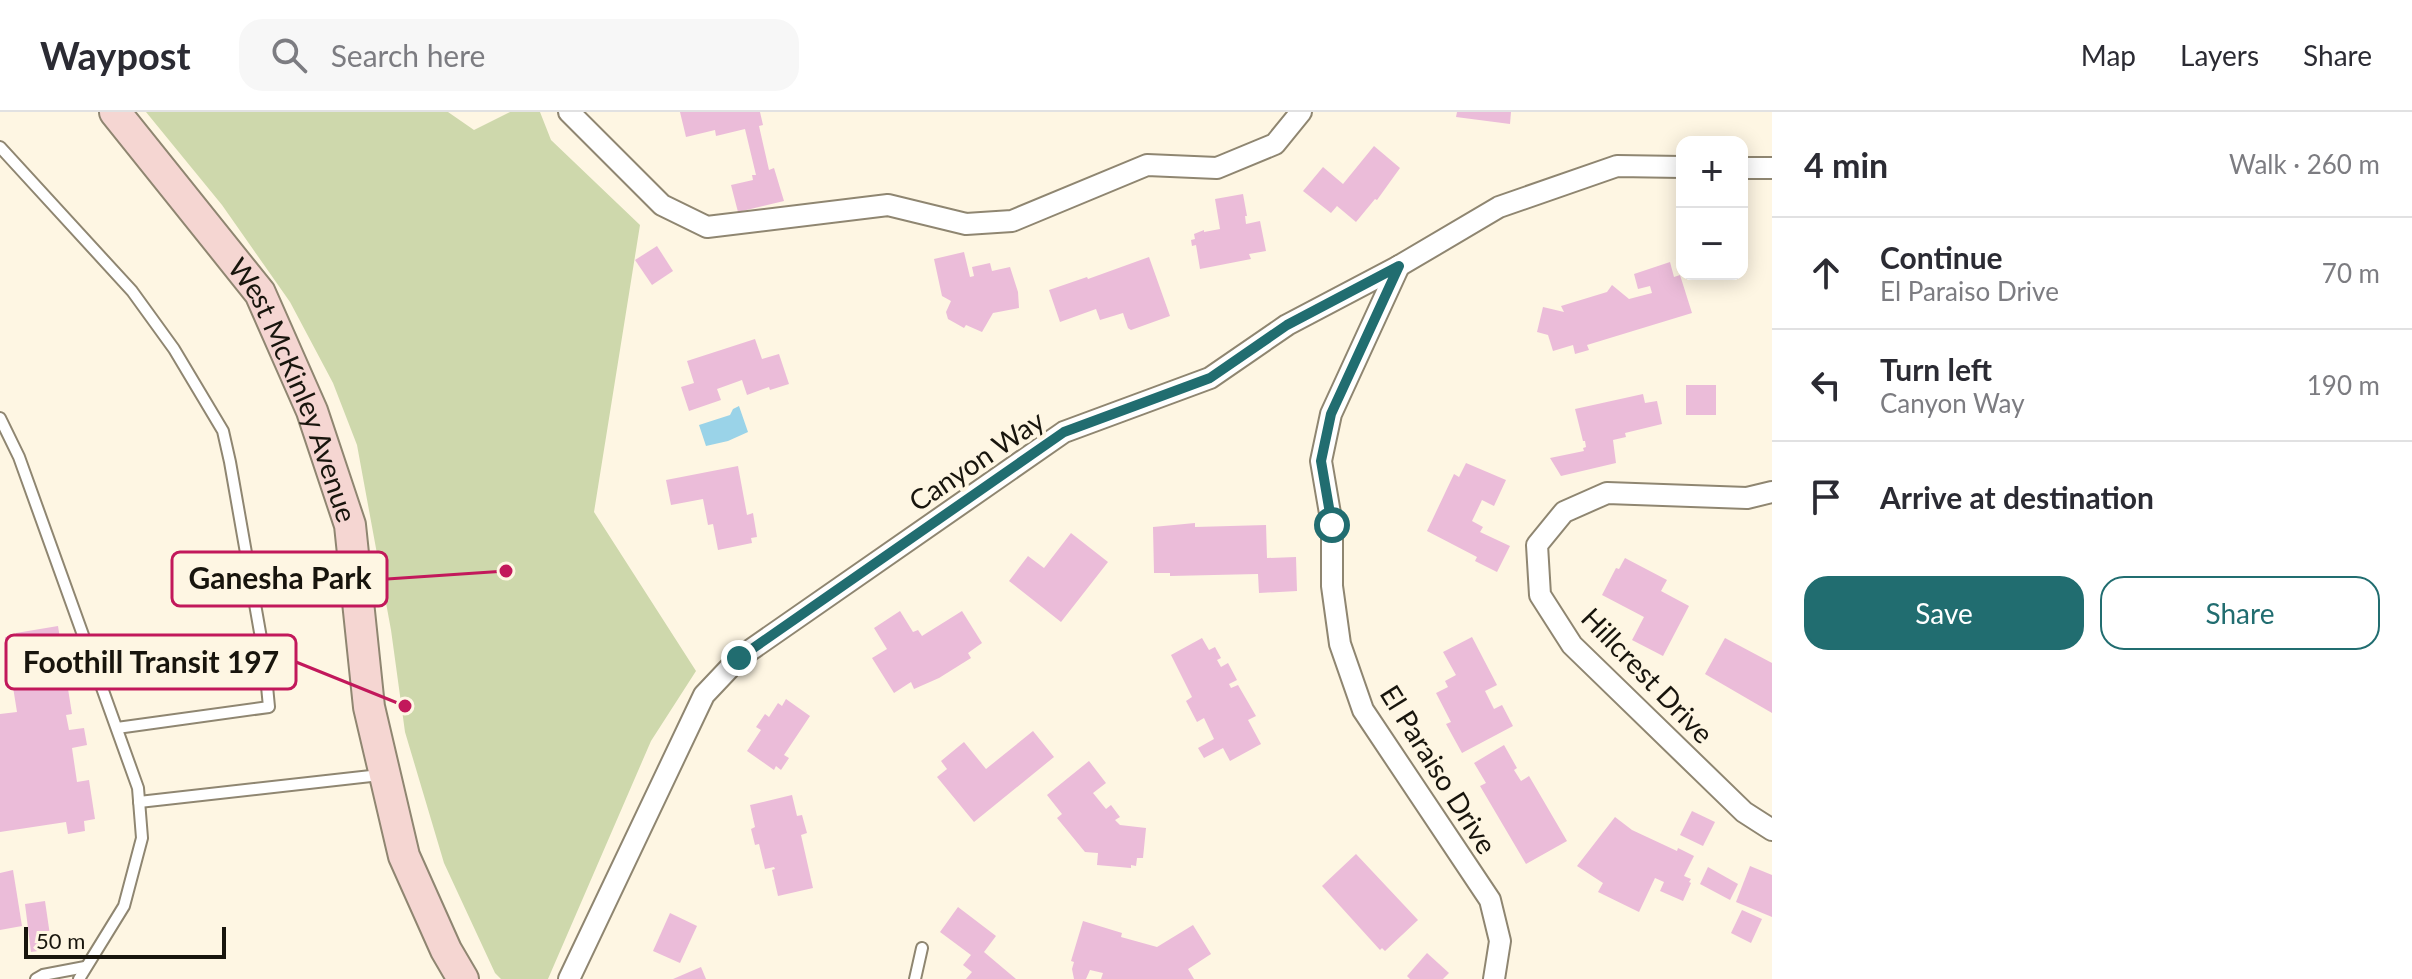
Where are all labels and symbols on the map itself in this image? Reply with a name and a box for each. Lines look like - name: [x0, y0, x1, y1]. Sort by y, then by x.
- street label: West McKinley Avenue: [221, 251, 365, 526]
- street label: Canyon Way: [902, 402, 1050, 518]
- route start: [1314, 507, 1350, 543]
- callout: Ganesha Park: [172, 552, 387, 606]
- text: Ganesha Park: [188, 559, 373, 595]
- street label: Hillcrest Drive: [1575, 600, 1721, 750]
- callout: Foothill Transit 197: [6, 635, 296, 689]
- route end: [721, 640, 757, 676]
- text: Foothill Transit 197: [23, 643, 279, 679]
- street label: El Paraiso Drive: [1374, 678, 1504, 860]
- scale bar: [24, 923, 226, 959]

